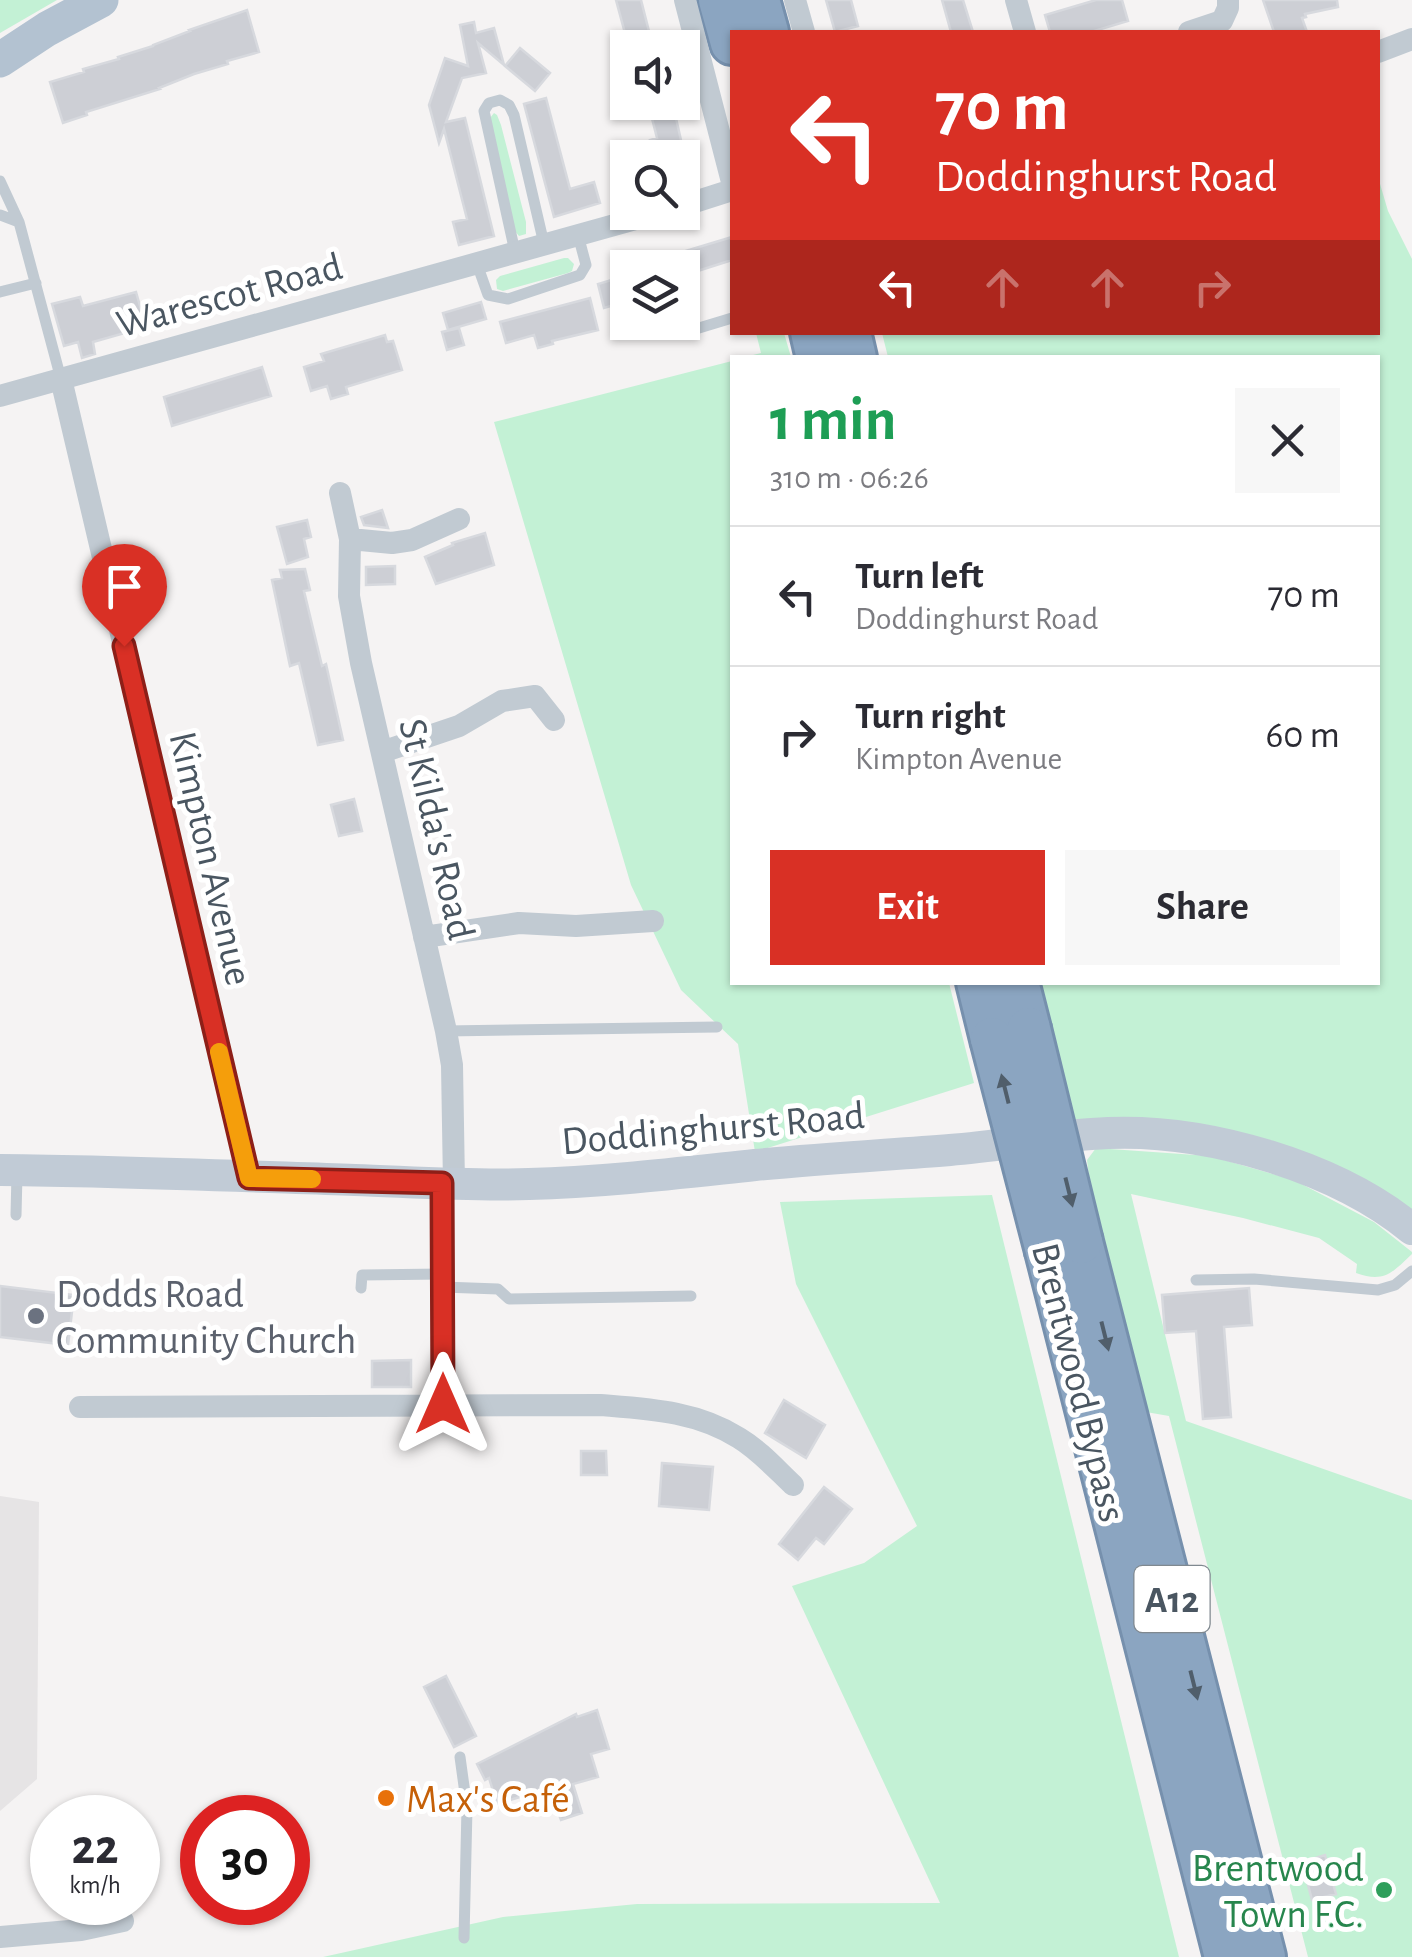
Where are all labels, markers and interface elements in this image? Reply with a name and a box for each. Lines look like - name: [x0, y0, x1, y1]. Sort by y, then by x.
- map controls: [610, 30, 700, 340]
- button: sound: [610, 30, 700, 120]
- icon: left: [770, 70, 900, 200]
- text: 70 m: [935, 73, 1069, 143]
- button: search: [610, 140, 700, 230]
- text: Doddinghurst Road: [935, 155, 1277, 200]
- street label: Warescot Road: [112, 247, 347, 345]
- button: layers: [610, 250, 700, 340]
- icon: left: [870, 260, 925, 315]
- icon: ahead: [975, 260, 1030, 315]
- icon: ahead: [1080, 260, 1135, 315]
- icon: right: [1185, 260, 1240, 315]
- button: close: [1235, 388, 1340, 493]
- text: 1 min: [770, 391, 896, 451]
- text: 310 m · 06:26: [770, 462, 929, 494]
- pin: [82, 544, 167, 647]
- text: Turn left: [855, 558, 983, 596]
- icon: arrive: [97, 559, 152, 614]
- icon: left: [770, 569, 825, 624]
- text: 70 m: [1267, 577, 1340, 615]
- text: Doddinghurst Road: [855, 603, 1098, 635]
- text: Turn right: [855, 698, 1005, 736]
- icon: right: [770, 709, 825, 764]
- street label: St Kilda's Road: [391, 715, 481, 944]
- text: 60 m: [1265, 717, 1340, 755]
- street label: Kimpton Avenue: [161, 728, 259, 989]
- text: Kimpton Avenue: [855, 743, 1062, 775]
- button: Exit: [770, 850, 1045, 965]
- button: Share: [1065, 850, 1340, 965]
- one-way arrow: [997, 1073, 1013, 1104]
- street label: Doddinghurst Road: [560, 1096, 866, 1162]
- one-way arrow: [1062, 1177, 1077, 1208]
- street label: Brentwood Bypass: [1024, 1239, 1132, 1526]
- place label: Dodds Road Community Church: [56, 1275, 356, 1361]
- marker: Dodds Road Community Church: [25, 1305, 47, 1327]
- one-way arrow: [1098, 1321, 1114, 1352]
- position arrow: [391, 1352, 495, 1456]
- road number: A12: [1134, 1566, 1210, 1632]
- one-way arrow: [1187, 1670, 1203, 1701]
- place label: Max's Café: [406, 1780, 570, 1820]
- marker: Max's Café: [375, 1787, 397, 1809]
- speed limit sign: 30: [180, 1795, 310, 1925]
- text: 22: [71, 1823, 119, 1873]
- place label: Brentwood Town F.C.: [1192, 1849, 1364, 1935]
- text: km/h: [69, 1873, 121, 1898]
- marker: Brentwood Town F.C.: [1373, 1879, 1395, 1901]

